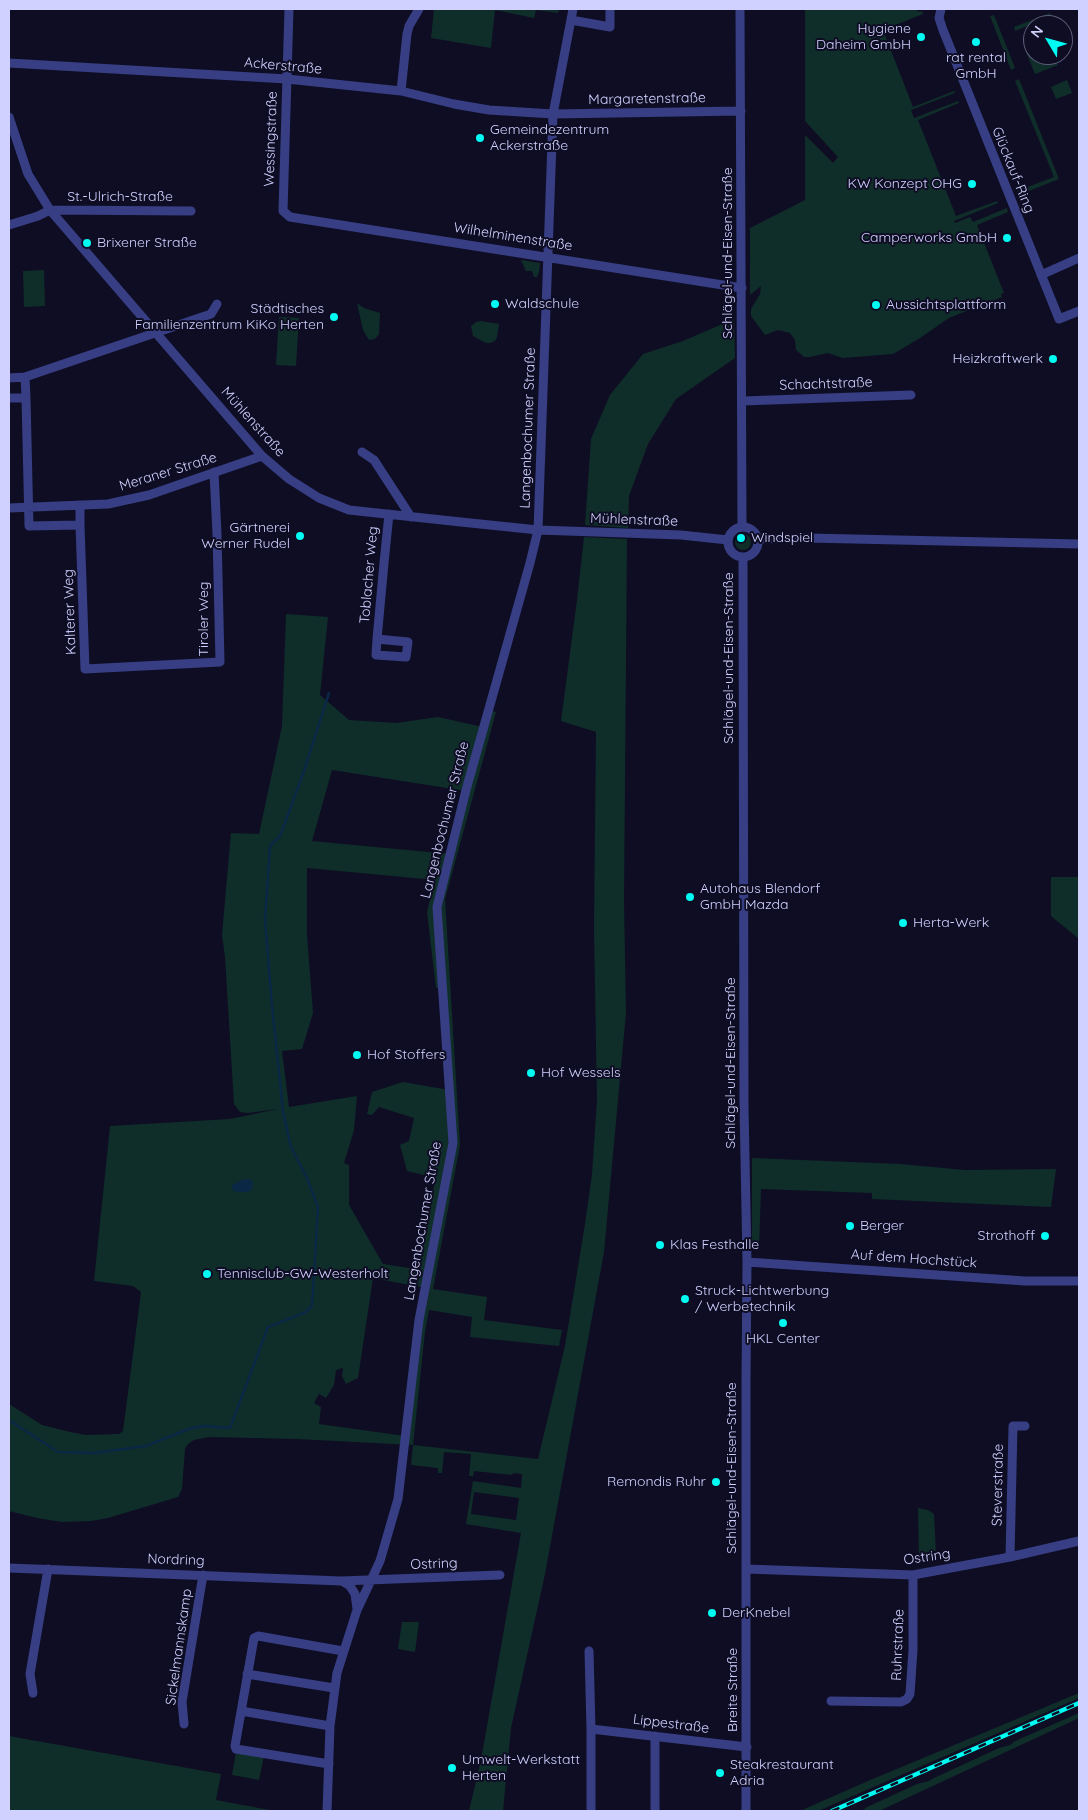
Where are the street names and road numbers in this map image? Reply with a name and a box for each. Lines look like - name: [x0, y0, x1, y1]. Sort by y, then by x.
- street label: Ackerstraße: [243, 54, 323, 78]
- street label: Margaretenstraße: [588, 90, 706, 108]
- street label: Wessingstraße: [261, 91, 281, 187]
- street label: Glückauf-Ring: [988, 124, 1038, 216]
- street label: Schlägel-und-Eisen-Straße: [720, 167, 736, 339]
- street label: St.-Ulrich-Straße: [67, 189, 173, 205]
- street label: Wilhelminenstraße: [452, 219, 574, 255]
- street label: Langenbochumer Straße: [517, 347, 539, 509]
- street label: Schachtstraße: [779, 374, 873, 394]
- street label: Mühlenstraße: [217, 384, 289, 460]
- street label: Meraner Straße: [117, 449, 219, 495]
- street label: Mühlenstraße: [590, 510, 678, 530]
- street label: Toblacher Weg: [356, 526, 382, 624]
- street label: Kalterer Weg: [60, 569, 80, 655]
- street label: Schlägel-und-Eisen-Straße: [721, 572, 737, 744]
- street label: Tiroler Weg: [196, 581, 212, 657]
- street label: Langenbochumer Straße: [417, 740, 473, 900]
- street label: Schlägel-und-Eisen-Straße: [723, 977, 739, 1149]
- street label: Langenbochumer Straße: [401, 1140, 445, 1302]
- street label: Auf dem Hochstück: [850, 1246, 978, 1272]
- street label: Schlägel-und-Eisen-Straße: [724, 1382, 740, 1554]
- street label: Steverstraße: [989, 1444, 1007, 1526]
- street label: Ostring: [902, 1545, 952, 1569]
- street label: Nordring: [147, 1551, 205, 1569]
- street label: Ostring: [410, 1555, 458, 1573]
- street label: Sickelmannskamp: [162, 1588, 196, 1706]
- street label: Ruhrstraße: [888, 1609, 908, 1681]
- street label: Breite Straße: [725, 1648, 741, 1732]
- street label: Lippestraße: [632, 1711, 710, 1737]

